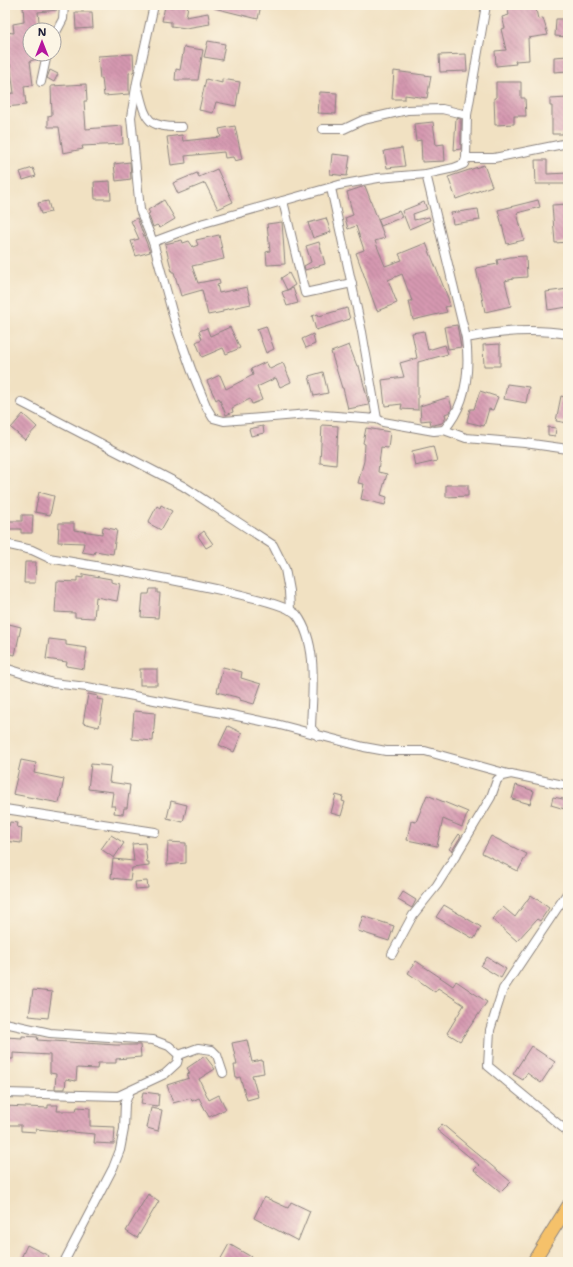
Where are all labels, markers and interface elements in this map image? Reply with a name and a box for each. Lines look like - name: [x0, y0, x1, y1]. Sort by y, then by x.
- north arrow: [22, 22, 62, 62]
- text: N: [38, 25, 47, 40]

